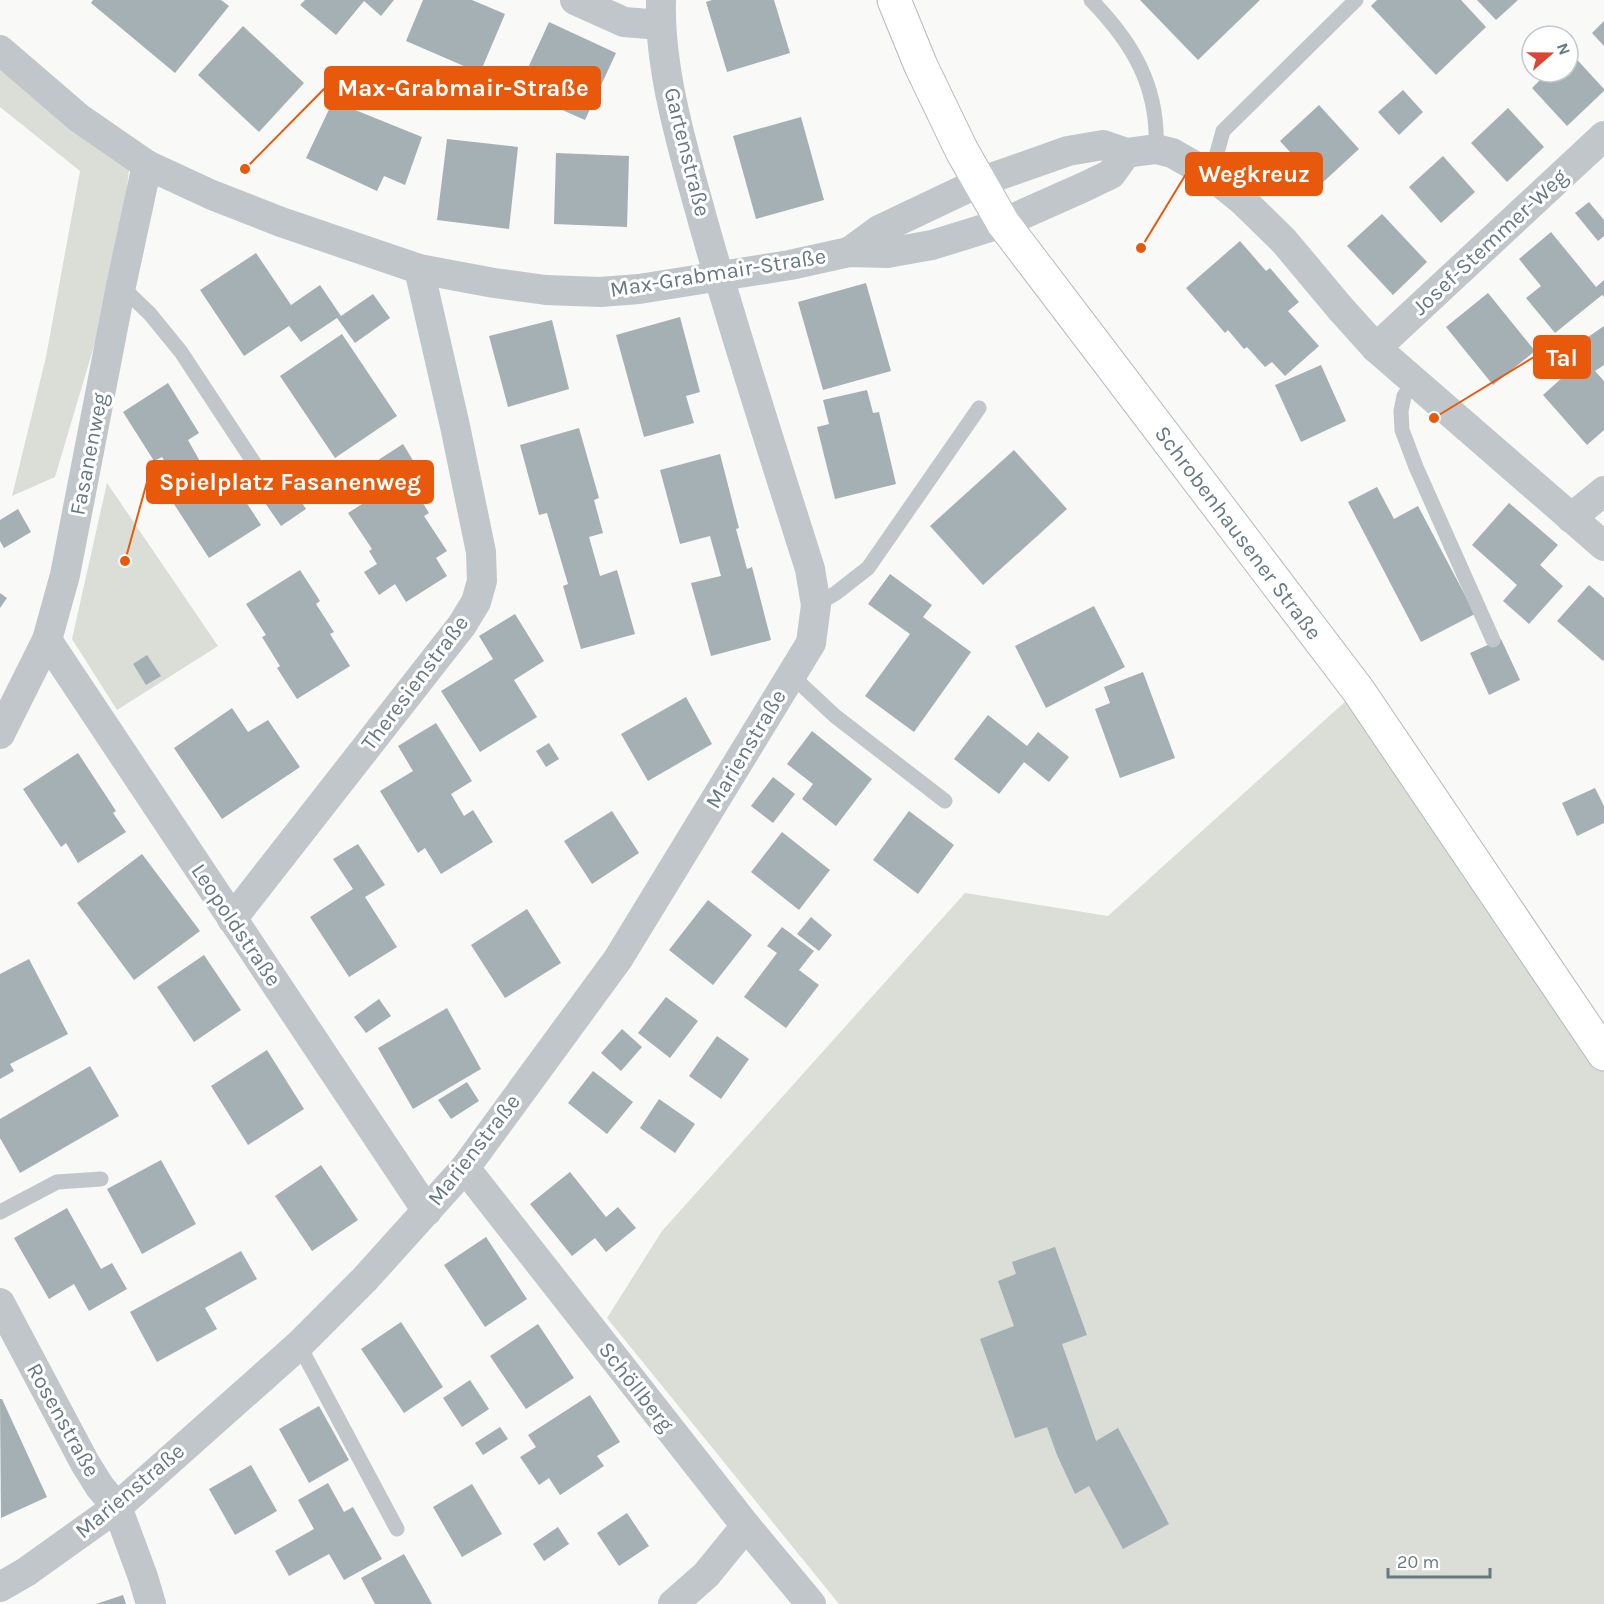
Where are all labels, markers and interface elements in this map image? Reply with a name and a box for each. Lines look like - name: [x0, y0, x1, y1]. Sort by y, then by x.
- north arrow: [1520, 24, 1580, 84]
- text: N: [1553, 40, 1575, 58]
- callout: Max-Grabmair-Straße: [325, 67, 600, 109]
- text: Max-Grabmair-Straße: [337, 74, 589, 102]
- street label: Gartenstraße: [658, 85, 716, 219]
- callout: Wegkreuz: [1186, 153, 1322, 195]
- text: Wegkreuz: [1198, 160, 1310, 188]
- street label: Josef-Stemmer-Weg: [1407, 163, 1573, 321]
- street label: Max-Grabmair-Straße: [608, 243, 828, 303]
- callout: Tal: [1534, 336, 1590, 378]
- text: Tal: [1546, 344, 1578, 372]
- street label: Fasanenweg: [64, 390, 114, 517]
- street label: Schrobenhausener Straße: [1149, 421, 1327, 645]
- callout: Spielplatz Fasanenweg: [147, 461, 433, 503]
- text: Spielplatz Fasanenweg: [159, 468, 421, 496]
- street label: Theresienstraße: [356, 610, 474, 756]
- street label: Marienstraße: [700, 685, 792, 813]
- street label: Leopoldstraße: [185, 859, 287, 991]
- street label: Marienstraße: [422, 1089, 526, 1211]
- street label: Schöllberg: [593, 1337, 679, 1437]
- street label: Rosenstraße: [21, 1358, 105, 1482]
- street label: Marienstraße: [70, 1438, 190, 1544]
- scale bar: [1388, 1541, 1490, 1579]
- text: 20 m: [1397, 1551, 1439, 1573]

